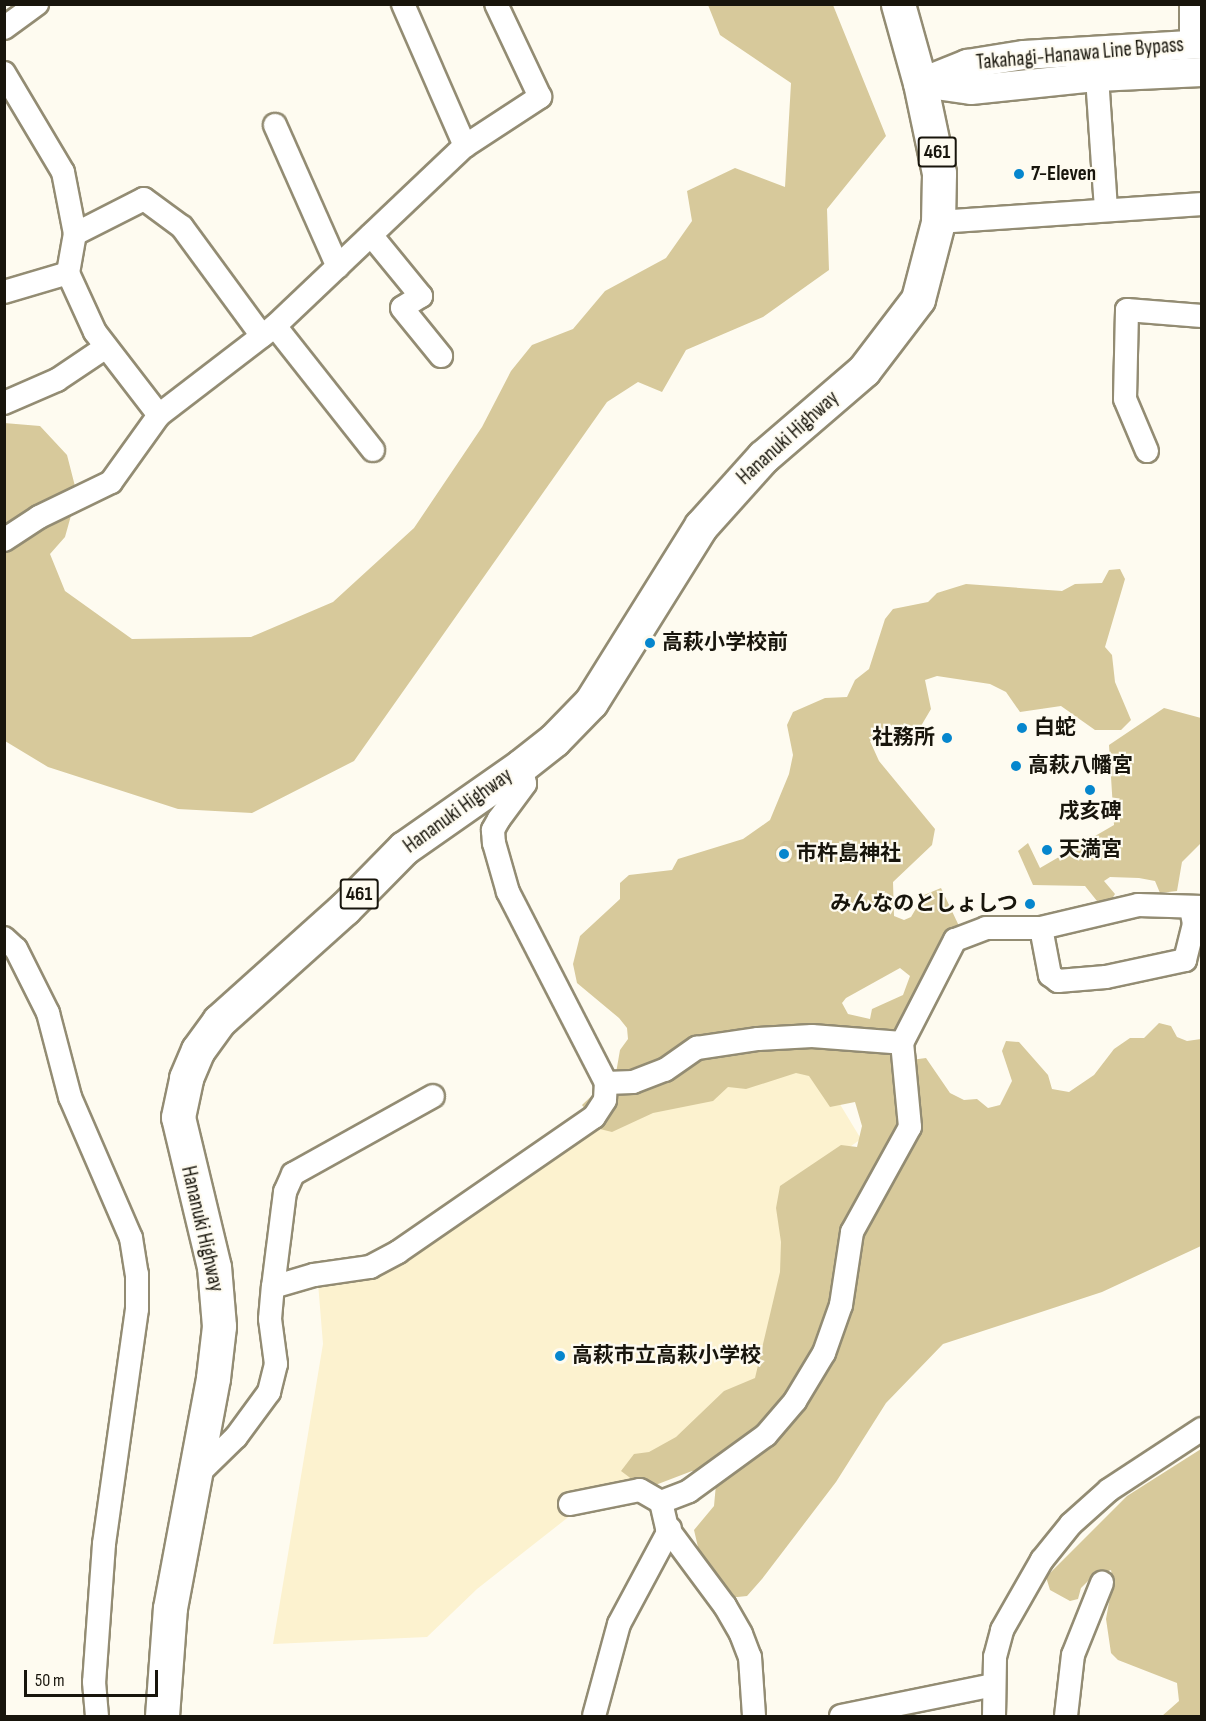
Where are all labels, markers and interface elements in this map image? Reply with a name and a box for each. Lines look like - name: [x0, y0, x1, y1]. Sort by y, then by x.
- street label: Takahagi-Hanawa Line Bypass: [975, 32, 1185, 76]
- road number: 461: [918, 135, 956, 169]
- place label: 7-Eleven: [1031, 161, 1096, 187]
- marker: 7-Eleven: [1012, 167, 1026, 181]
- street label: Hananuki Highway: [732, 386, 844, 490]
- place label: 高萩小学校前: [662, 630, 788, 656]
- marker: 高萩小学校前: [643, 636, 657, 650]
- place label: 白蛇: [1034, 715, 1076, 741]
- marker: 白蛇: [1015, 721, 1029, 735]
- place label: 社務所: [872, 725, 935, 751]
- marker: 社務所: [940, 731, 954, 745]
- place label: 高萩八幡宮: [1028, 753, 1133, 779]
- marker: 高萩八幡宮: [1009, 759, 1023, 773]
- street label: Hananuki Highway: [399, 763, 517, 859]
- marker: 戌亥碑: [1083, 783, 1097, 797]
- place label: 戌亥碑: [1059, 799, 1121, 825]
- place label: 天満宮: [1059, 837, 1122, 863]
- place label: 市杵島神社: [796, 841, 901, 867]
- marker: 天満宮: [1040, 843, 1054, 857]
- marker: 市杵島神社: [777, 847, 791, 861]
- road number: 461: [340, 877, 378, 911]
- place label: みんなのとしょしつ: [829, 891, 1018, 917]
- marker: みんなのとしょしつ: [1023, 897, 1037, 911]
- street label: Hananuki Highway: [175, 1164, 229, 1294]
- place label: 高萩市立高萩小学校: [572, 1343, 761, 1369]
- marker: 高萩市立高萩小学校: [553, 1349, 567, 1363]
- scale bar: [27, 1658, 160, 1696]
- text: 50 m: [35, 1670, 65, 1691]

